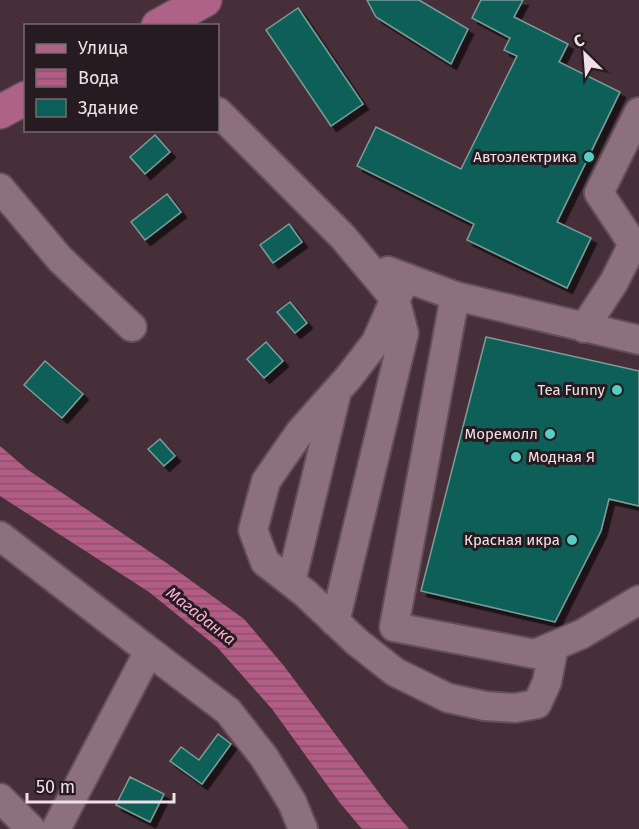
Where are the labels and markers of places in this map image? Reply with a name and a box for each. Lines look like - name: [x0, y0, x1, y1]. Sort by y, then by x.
- place label: Автоэлектрика: [473, 148, 577, 166]
- marker: Автоэлектрика: [582, 150, 596, 164]
- place label: Tea Funny: [538, 381, 606, 399]
- marker: Tea Funny: [610, 383, 624, 397]
- place label: Моремолл: [465, 425, 538, 443]
- marker: Моремолл: [543, 427, 557, 441]
- place label: Модная Я: [528, 448, 595, 466]
- marker: Модная Я: [509, 450, 523, 464]
- place label: Красная икра: [464, 531, 560, 549]
- marker: Красная икра: [565, 533, 579, 547]

